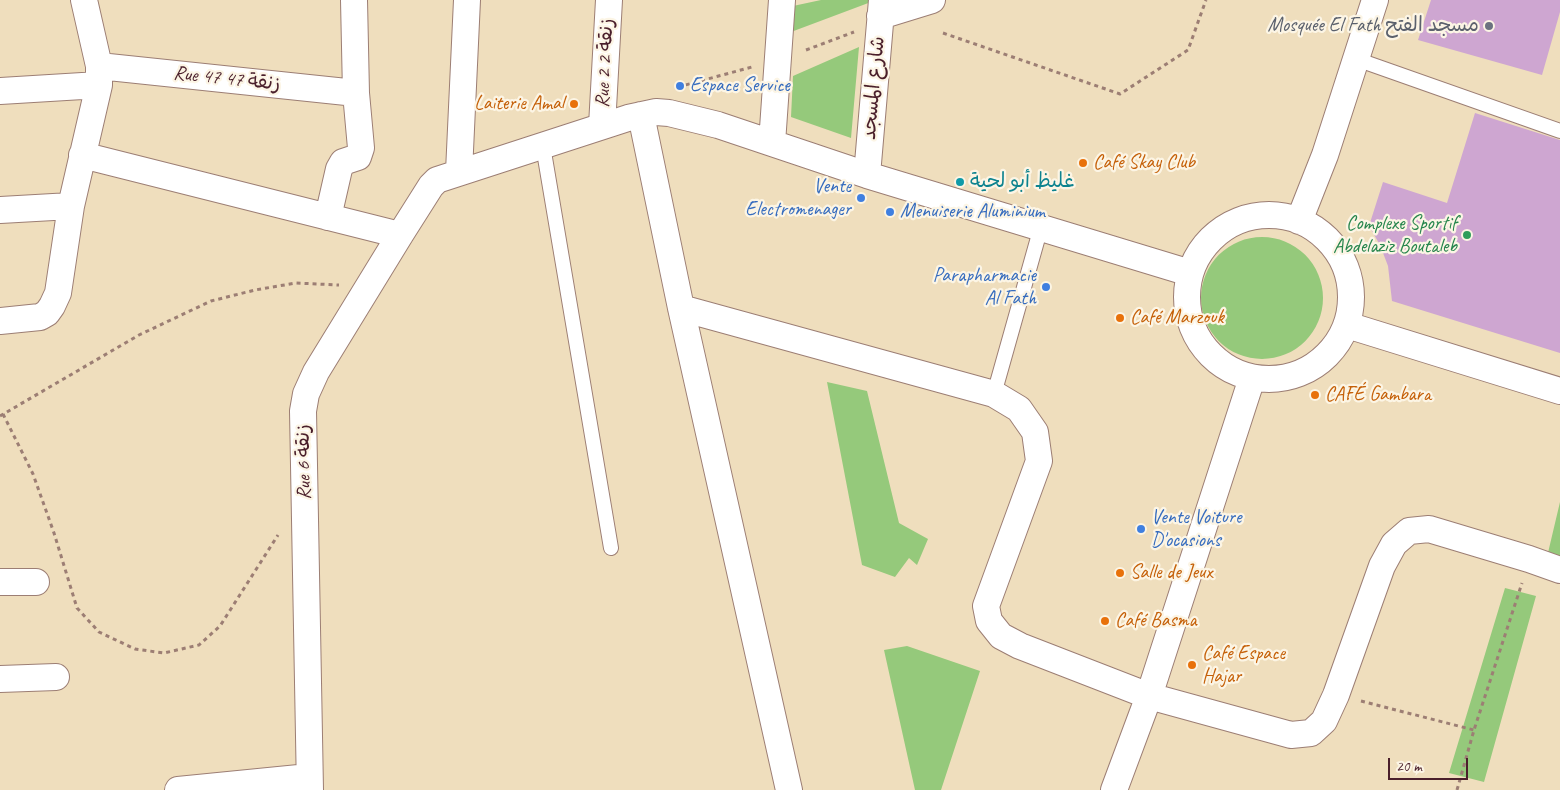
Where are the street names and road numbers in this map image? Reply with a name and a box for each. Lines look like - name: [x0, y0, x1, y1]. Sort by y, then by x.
- street label: Rue 2 زنقة 2: [591, 18, 619, 108]
- street label: شارع المسجد: [858, 35, 890, 141]
- street label: Rue 47 زنقة 47: [172, 61, 282, 97]
- street label: Rue 6 زنقة: [291, 424, 317, 500]

